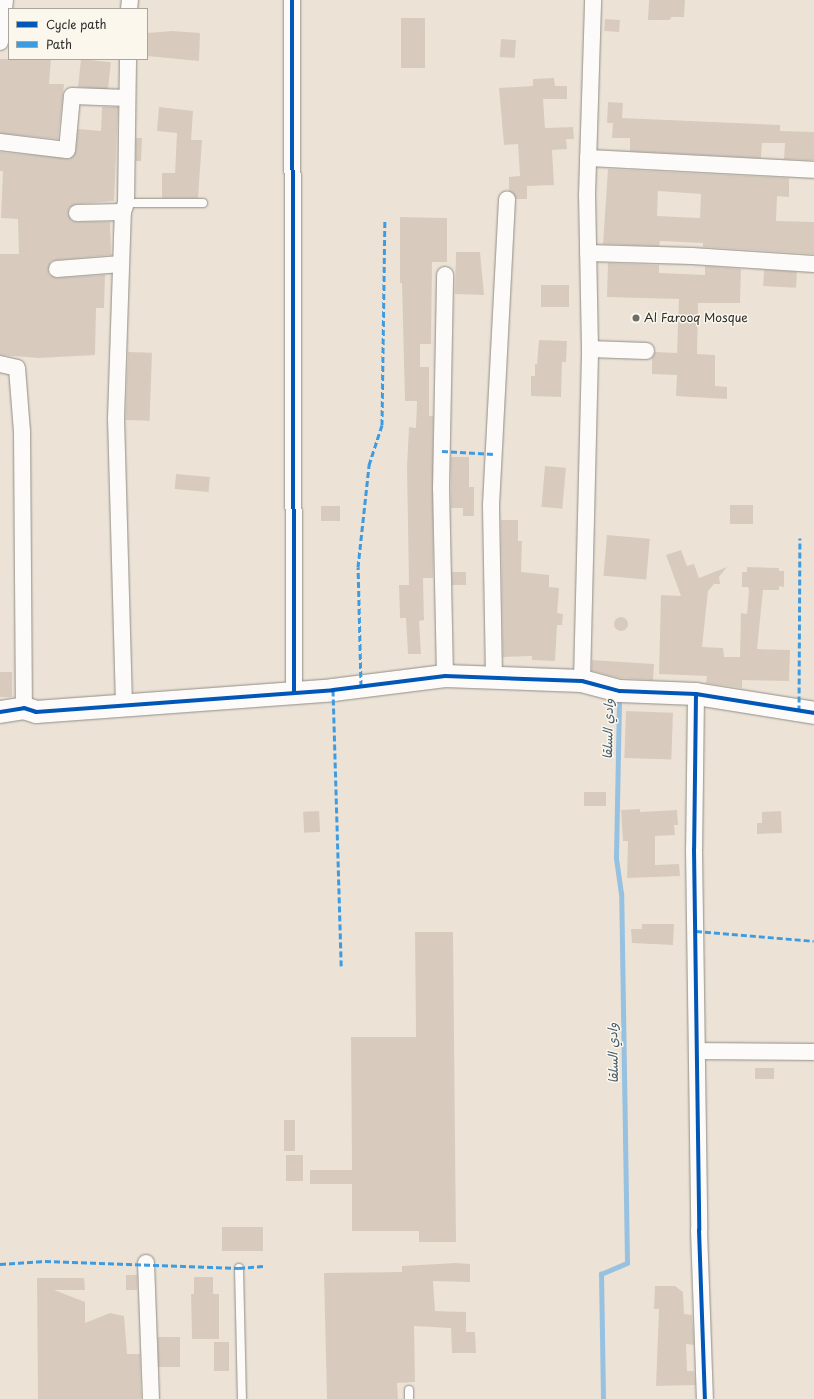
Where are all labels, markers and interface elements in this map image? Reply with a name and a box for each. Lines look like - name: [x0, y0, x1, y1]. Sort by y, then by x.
- legend: [8, 8, 148, 60]
- text: Cycle path: [46, 15, 107, 33]
- text: Path: [46, 35, 72, 53]
- place label: Al Farooq Mosque: [644, 311, 748, 325]
- marker: Al Farooq Mosque: [631, 313, 641, 323]
- water label: وادي السلقا: [600, 699, 616, 759]
- water label: وادي السلقا: [605, 1023, 621, 1083]

